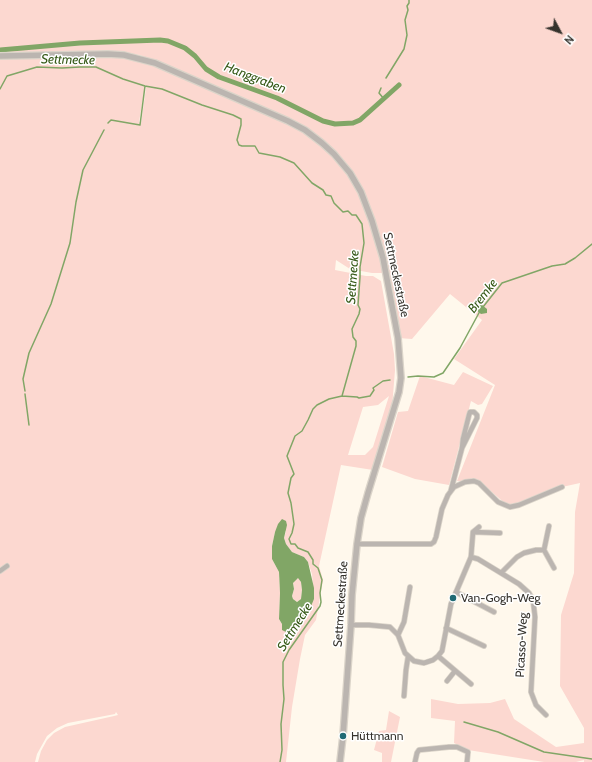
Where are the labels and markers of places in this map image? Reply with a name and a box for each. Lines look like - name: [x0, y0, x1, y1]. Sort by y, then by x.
- place label: Van-Gogh-Weg: [461, 591, 540, 605]
- marker: Van-Gogh-Weg: [448, 593, 458, 603]
- place label: Hüttmann: [351, 729, 403, 743]
- marker: Hüttmann: [338, 731, 348, 741]

